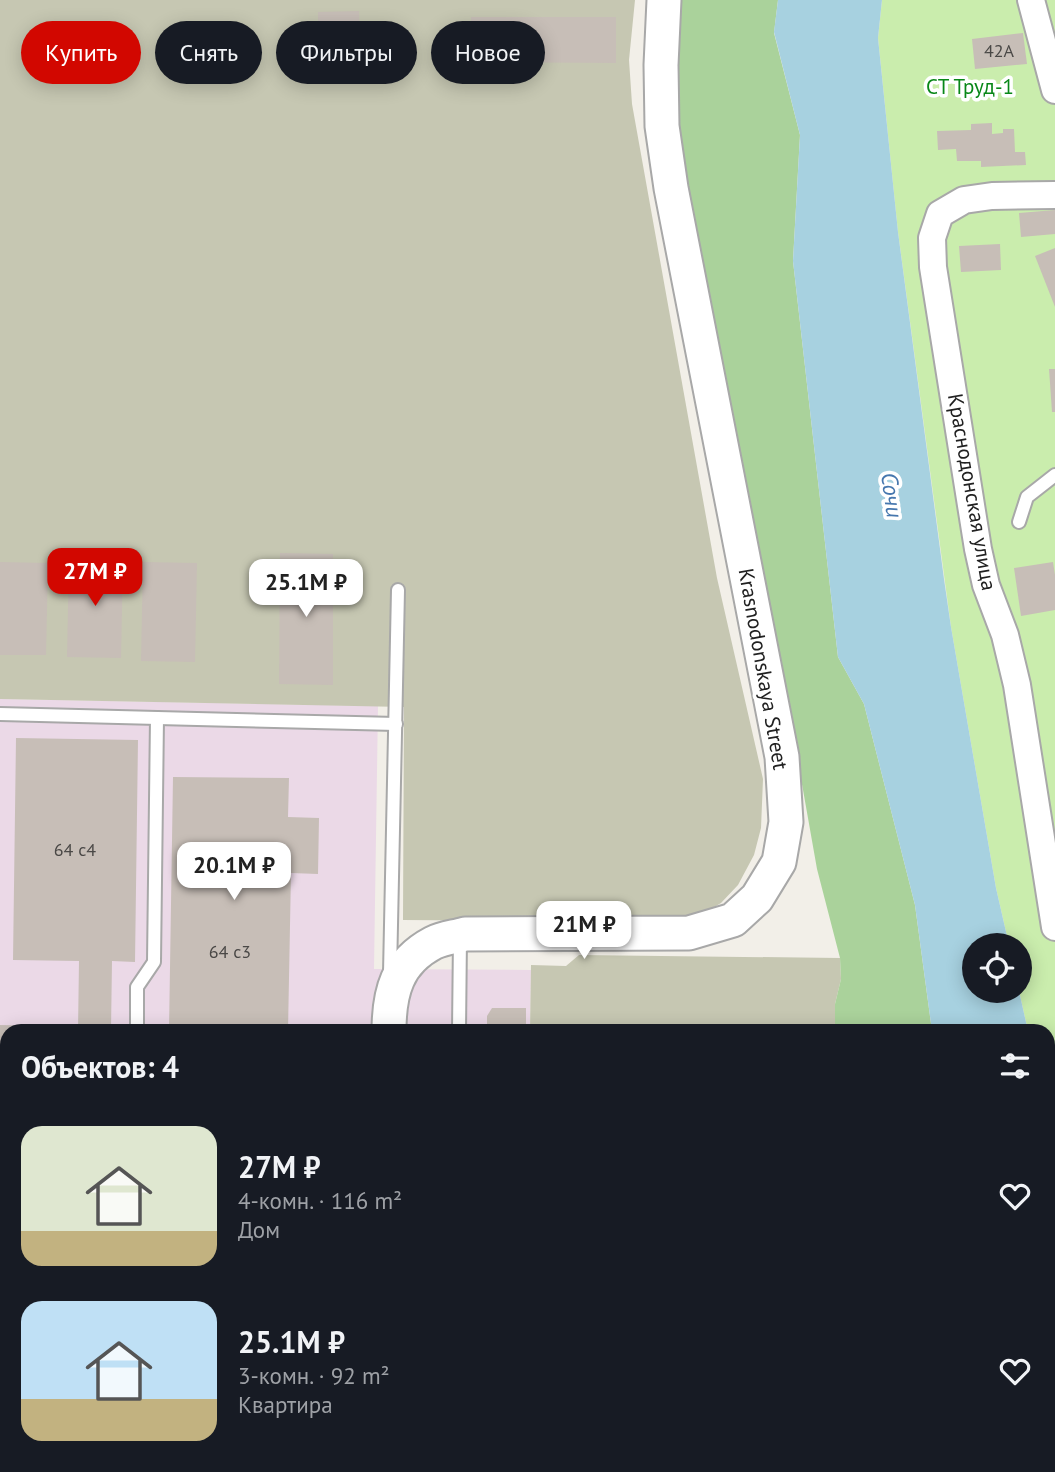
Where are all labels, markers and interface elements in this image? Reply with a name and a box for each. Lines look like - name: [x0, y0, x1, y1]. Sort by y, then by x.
- chip: Купить: [21, 21, 141, 84]
- chip: Снять: [155, 21, 262, 84]
- chip: Фильтры: [276, 21, 417, 84]
- chip: Новое: [431, 21, 545, 84]
- house number: 42А: [984, 39, 1015, 62]
- park label: СТ Труд-1: [926, 73, 1014, 100]
- street label: Краснодонская улица: [942, 391, 1003, 592]
- water label: Сочи: [875, 470, 910, 520]
- pin: 27M ₽: [46, 548, 144, 608]
- text: 27M ₽: [63, 556, 127, 585]
- pin: 25.1M ₽: [241, 560, 371, 619]
- street label: Krasnodonskaya Street: [732, 566, 795, 772]
- text: 25.1M ₽: [265, 567, 347, 596]
- house number: 64 с4: [54, 838, 96, 861]
- pin: 20.1M ₽: [169, 842, 299, 902]
- text: 20.1M ₽: [193, 850, 275, 879]
- pin: 21M ₽: [535, 902, 633, 961]
- text: 21M ₽: [552, 909, 616, 938]
- map controls: [962, 933, 1032, 1003]
- button: locate: [962, 933, 1032, 1003]
- house number: 64 с3: [209, 940, 251, 963]
- text: Объектов: 4: [21, 1047, 179, 1086]
- icon: filters: [996, 1047, 1034, 1085]
- text: 27M ₽: [238, 1147, 321, 1186]
- icon: home: [77, 1154, 161, 1238]
- icon: heart: [996, 1177, 1034, 1215]
- text: 4-комн. · 116 m²: [238, 1186, 402, 1215]
- text: Дом: [238, 1215, 280, 1244]
- text: 25.1M ₽: [238, 1322, 345, 1361]
- icon: home: [77, 1329, 161, 1413]
- icon: heart: [996, 1352, 1034, 1390]
- text: 3-комн. · 92 m²: [238, 1361, 390, 1390]
- text: Квартира: [238, 1390, 333, 1419]

